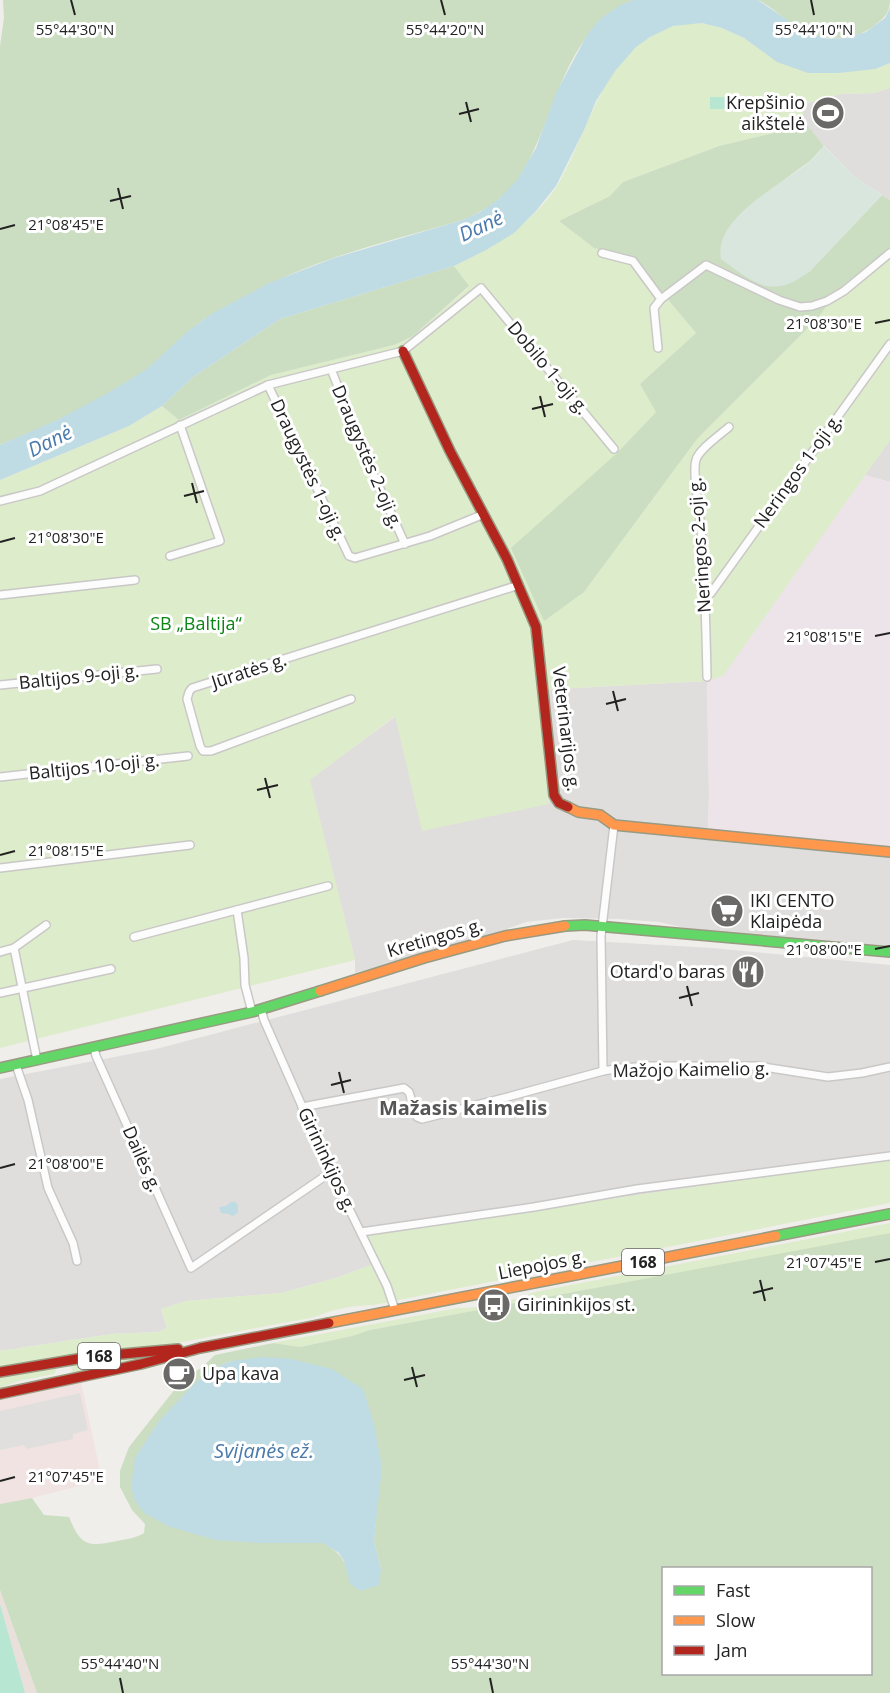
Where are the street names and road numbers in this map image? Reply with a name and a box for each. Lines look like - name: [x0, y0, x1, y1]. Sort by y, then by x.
- street label: Dobilo 1-oji g.: [503, 316, 595, 419]
- street label: Draugystės 2-oji g.: [327, 381, 409, 532]
- street label: Draugystės 1-oji g.: [266, 395, 352, 544]
- street label: Neringos 1-oji g.: [748, 408, 847, 532]
- street label: Neringos 2-oji g.: [682, 477, 716, 614]
- street label: Jūratės g.: [206, 647, 289, 694]
- street label: Baltijos 9-oji g.: [18, 658, 140, 694]
- street label: Veterinarijos g.: [547, 665, 587, 793]
- street label: Baltijos 10-oji g.: [27, 747, 160, 785]
- street label: Kretingos g.: [384, 912, 486, 962]
- street label: Mažojo Kaimelio g.: [612, 1056, 770, 1082]
- street label: Girininkijos g.: [293, 1103, 363, 1216]
- street label: Dailės g.: [118, 1122, 168, 1195]
- street label: Liepojos g.: [496, 1244, 588, 1284]
- road number: 168: [622, 1249, 664, 1275]
- road number: 168: [78, 1343, 120, 1369]

